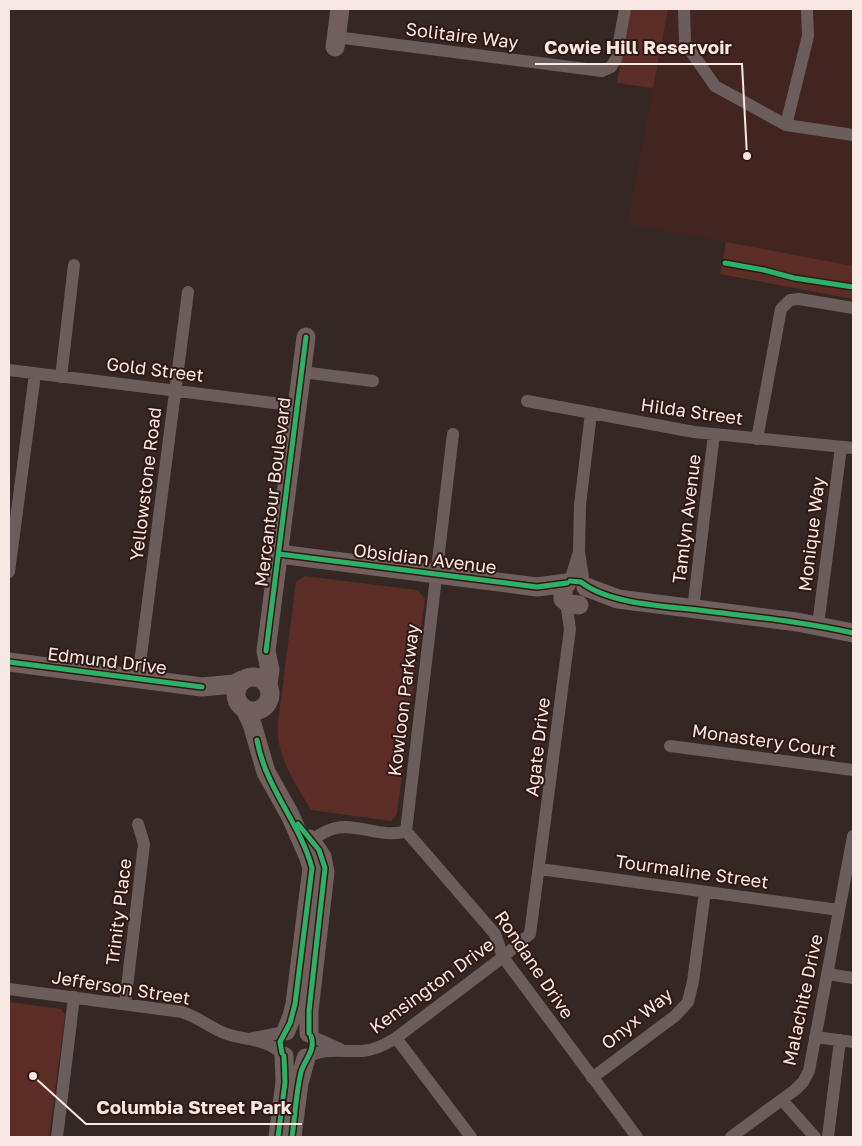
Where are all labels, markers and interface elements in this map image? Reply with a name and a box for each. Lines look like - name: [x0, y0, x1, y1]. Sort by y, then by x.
- street label: Solitaire Way: [405, 17, 520, 53]
- callout: Cowie Hill Reservoir: [535, 30, 742, 64]
- text: Cowie Hill Reservoir: [544, 35, 732, 58]
- street label: Gold Street: [105, 352, 205, 386]
- street label: Hilda Street: [640, 393, 745, 429]
- street label: Mercantour Boulevard: [249, 396, 295, 588]
- street label: Yellowstone Road: [125, 406, 165, 562]
- street label: Tamlyn Avenue: [667, 453, 705, 585]
- street label: Monique Way: [793, 475, 829, 593]
- street label: Obsidian Avenue: [352, 538, 498, 578]
- street label: Kowloon Parkway: [383, 622, 423, 777]
- street label: Edmund Drive: [46, 642, 168, 678]
- street label: Agate Drive: [520, 696, 554, 798]
- street label: Monastery Court: [691, 719, 838, 761]
- street label: Tourmaline Street: [614, 849, 770, 893]
- street label: Trinity Place: [101, 857, 135, 967]
- street label: Rondane Drive: [491, 906, 579, 1023]
- street label: Malachite Drive: [777, 932, 827, 1068]
- street label: Kensington Drive: [365, 933, 498, 1038]
- street label: Jefferson Street: [50, 965, 192, 1009]
- street label: Onyx Way: [596, 983, 676, 1054]
- callout: Columbia Street Park: [86, 1090, 302, 1124]
- text: Columbia Street Park: [96, 1095, 292, 1118]

